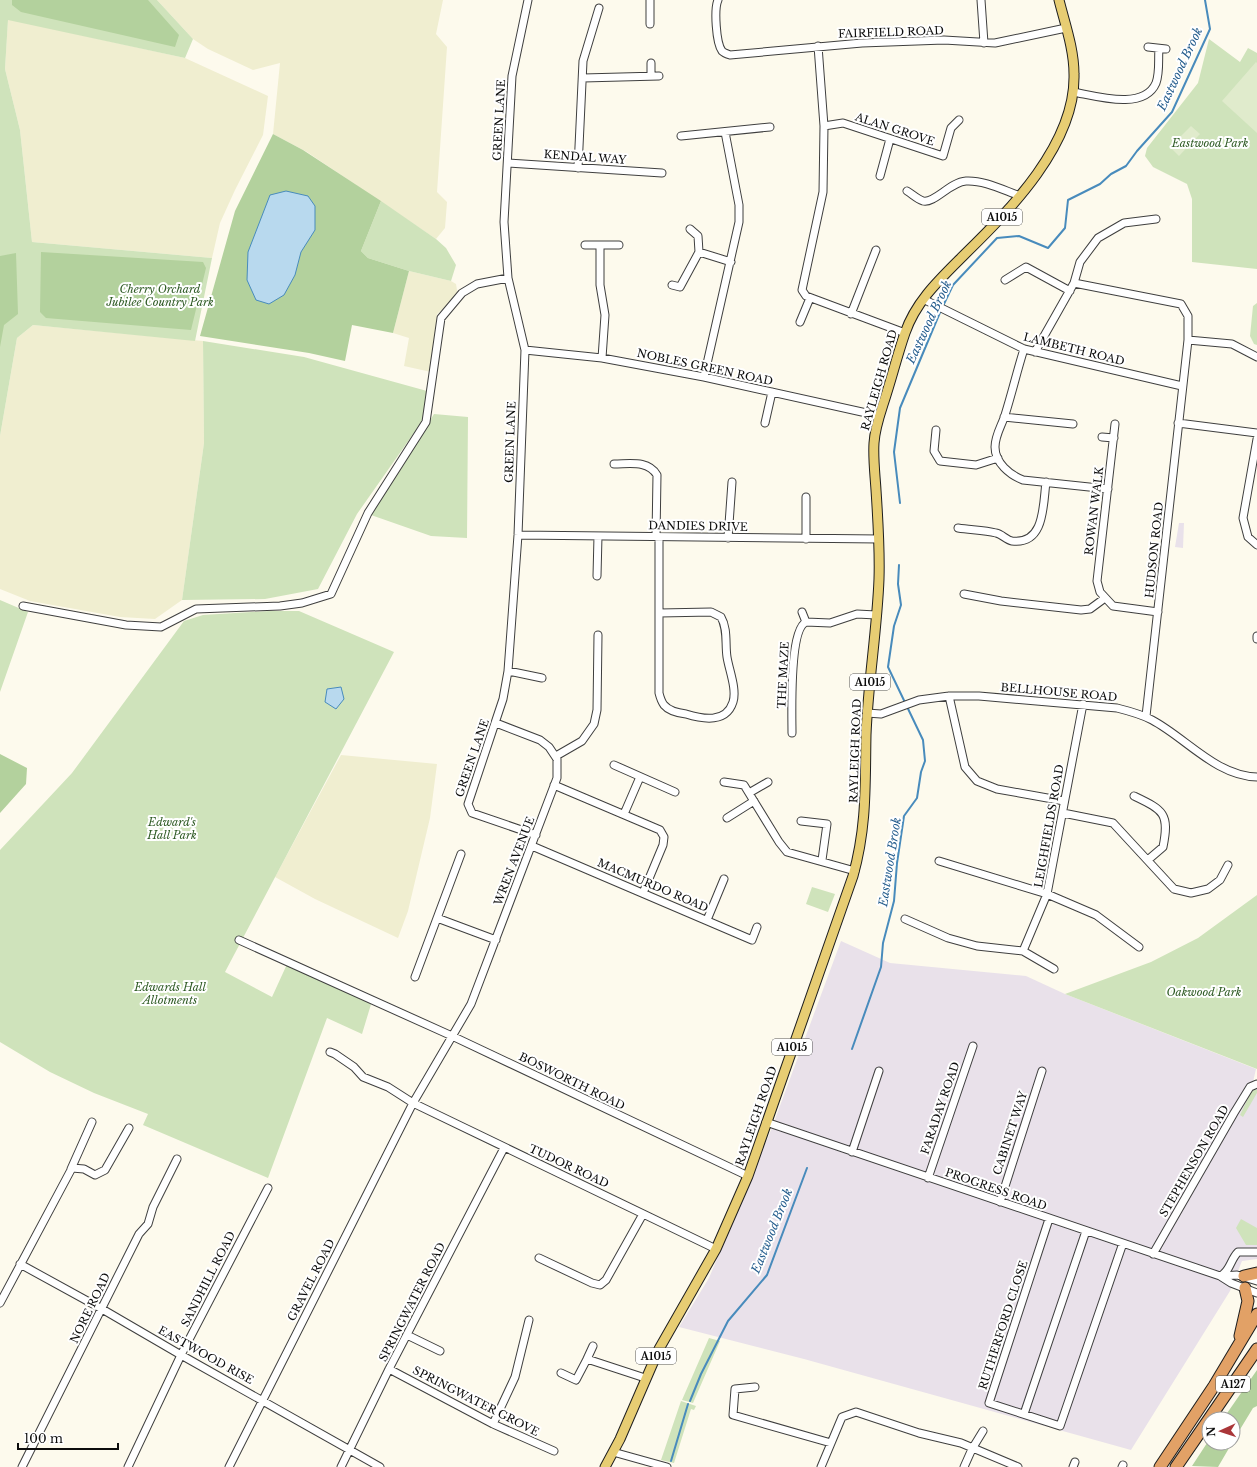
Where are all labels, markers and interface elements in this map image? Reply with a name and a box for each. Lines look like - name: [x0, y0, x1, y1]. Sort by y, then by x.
- street label: FAIRFIELD ROAD: [838, 23, 944, 41]
- water label: Eastwood Brook: [1153, 25, 1205, 114]
- street label: GREEN LANE: [490, 79, 508, 161]
- street label: ALAN GROVE: [853, 109, 937, 148]
- park label: Eastwood Park: [1171, 136, 1249, 150]
- street label: KENDAL WAY: [543, 147, 628, 167]
- road number: A1015: [982, 209, 1022, 225]
- water label: Eastwood Brook: [902, 278, 954, 367]
- park label: Cherry Orchard Jubilee Country Park: [105, 282, 214, 309]
- street label: RAYLEIGH ROAD: [858, 328, 900, 432]
- street label: LAMBETH ROAD: [1022, 330, 1126, 368]
- street label: NOBLES GREEN ROAD: [636, 346, 775, 388]
- street label: GREEN LANE: [502, 401, 518, 483]
- street label: ROWAN WALK: [1082, 466, 1106, 556]
- street label: HUDSON ROAD: [1142, 501, 1166, 599]
- street label: DANDIES DRIVE: [648, 518, 748, 534]
- street label: THE MAZE: [774, 641, 792, 709]
- road number: A1015: [850, 674, 890, 690]
- street label: BELLHOUSE ROAD: [1000, 680, 1118, 704]
- street label: RAYLEIGH ROAD: [846, 698, 864, 803]
- street label: GREEN LANE: [452, 717, 492, 799]
- street label: LEIGHFIELDS ROAD: [1031, 763, 1067, 889]
- park label: Edward's Hall Park: [146, 815, 197, 842]
- street label: WREN AVENUE: [490, 815, 537, 908]
- water label: Eastwood Brook: [875, 816, 904, 909]
- street label: MACMURDO ROAD: [595, 855, 711, 915]
- park label: Edwards Hall Allotments: [133, 980, 206, 1007]
- park label: Oakwood Park: [1167, 985, 1242, 999]
- road number: A1015: [772, 1039, 812, 1055]
- street label: BOSWORTH ROAD: [517, 1049, 627, 1113]
- street label: FARADAY ROAD: [918, 1060, 962, 1156]
- street label: RAYLEIGH ROAD: [732, 1064, 780, 1168]
- street label: CABINET WAY: [990, 1088, 1030, 1177]
- street label: STEPHENSON ROAD: [1156, 1102, 1232, 1219]
- street label: TUDOR ROAD: [527, 1141, 611, 1191]
- street label: PROGRESS ROAD: [943, 1165, 1049, 1213]
- water label: Eastwood Brook: [747, 1186, 795, 1276]
- street label: SANDHILL ROAD: [178, 1229, 238, 1329]
- street label: GRAVEL ROAD: [284, 1236, 338, 1323]
- street label: SPRINGWATER ROAD: [376, 1240, 448, 1364]
- street label: RUTHERFORD CLOSE: [975, 1259, 1031, 1391]
- street label: NORE ROAD: [67, 1270, 113, 1345]
- street label: EASTWOOD RISE: [156, 1323, 256, 1387]
- road number: A1015: [636, 1348, 676, 1364]
- street label: SPRINGWATER GROVE: [410, 1363, 542, 1439]
- road number: A127: [1216, 1376, 1250, 1392]
- north arrow: [1201, 1411, 1241, 1451]
- scale bar: [18, 1425, 118, 1451]
- text: N: [1204, 1425, 1218, 1437]
- text: 100 m: [24, 1431, 63, 1446]

